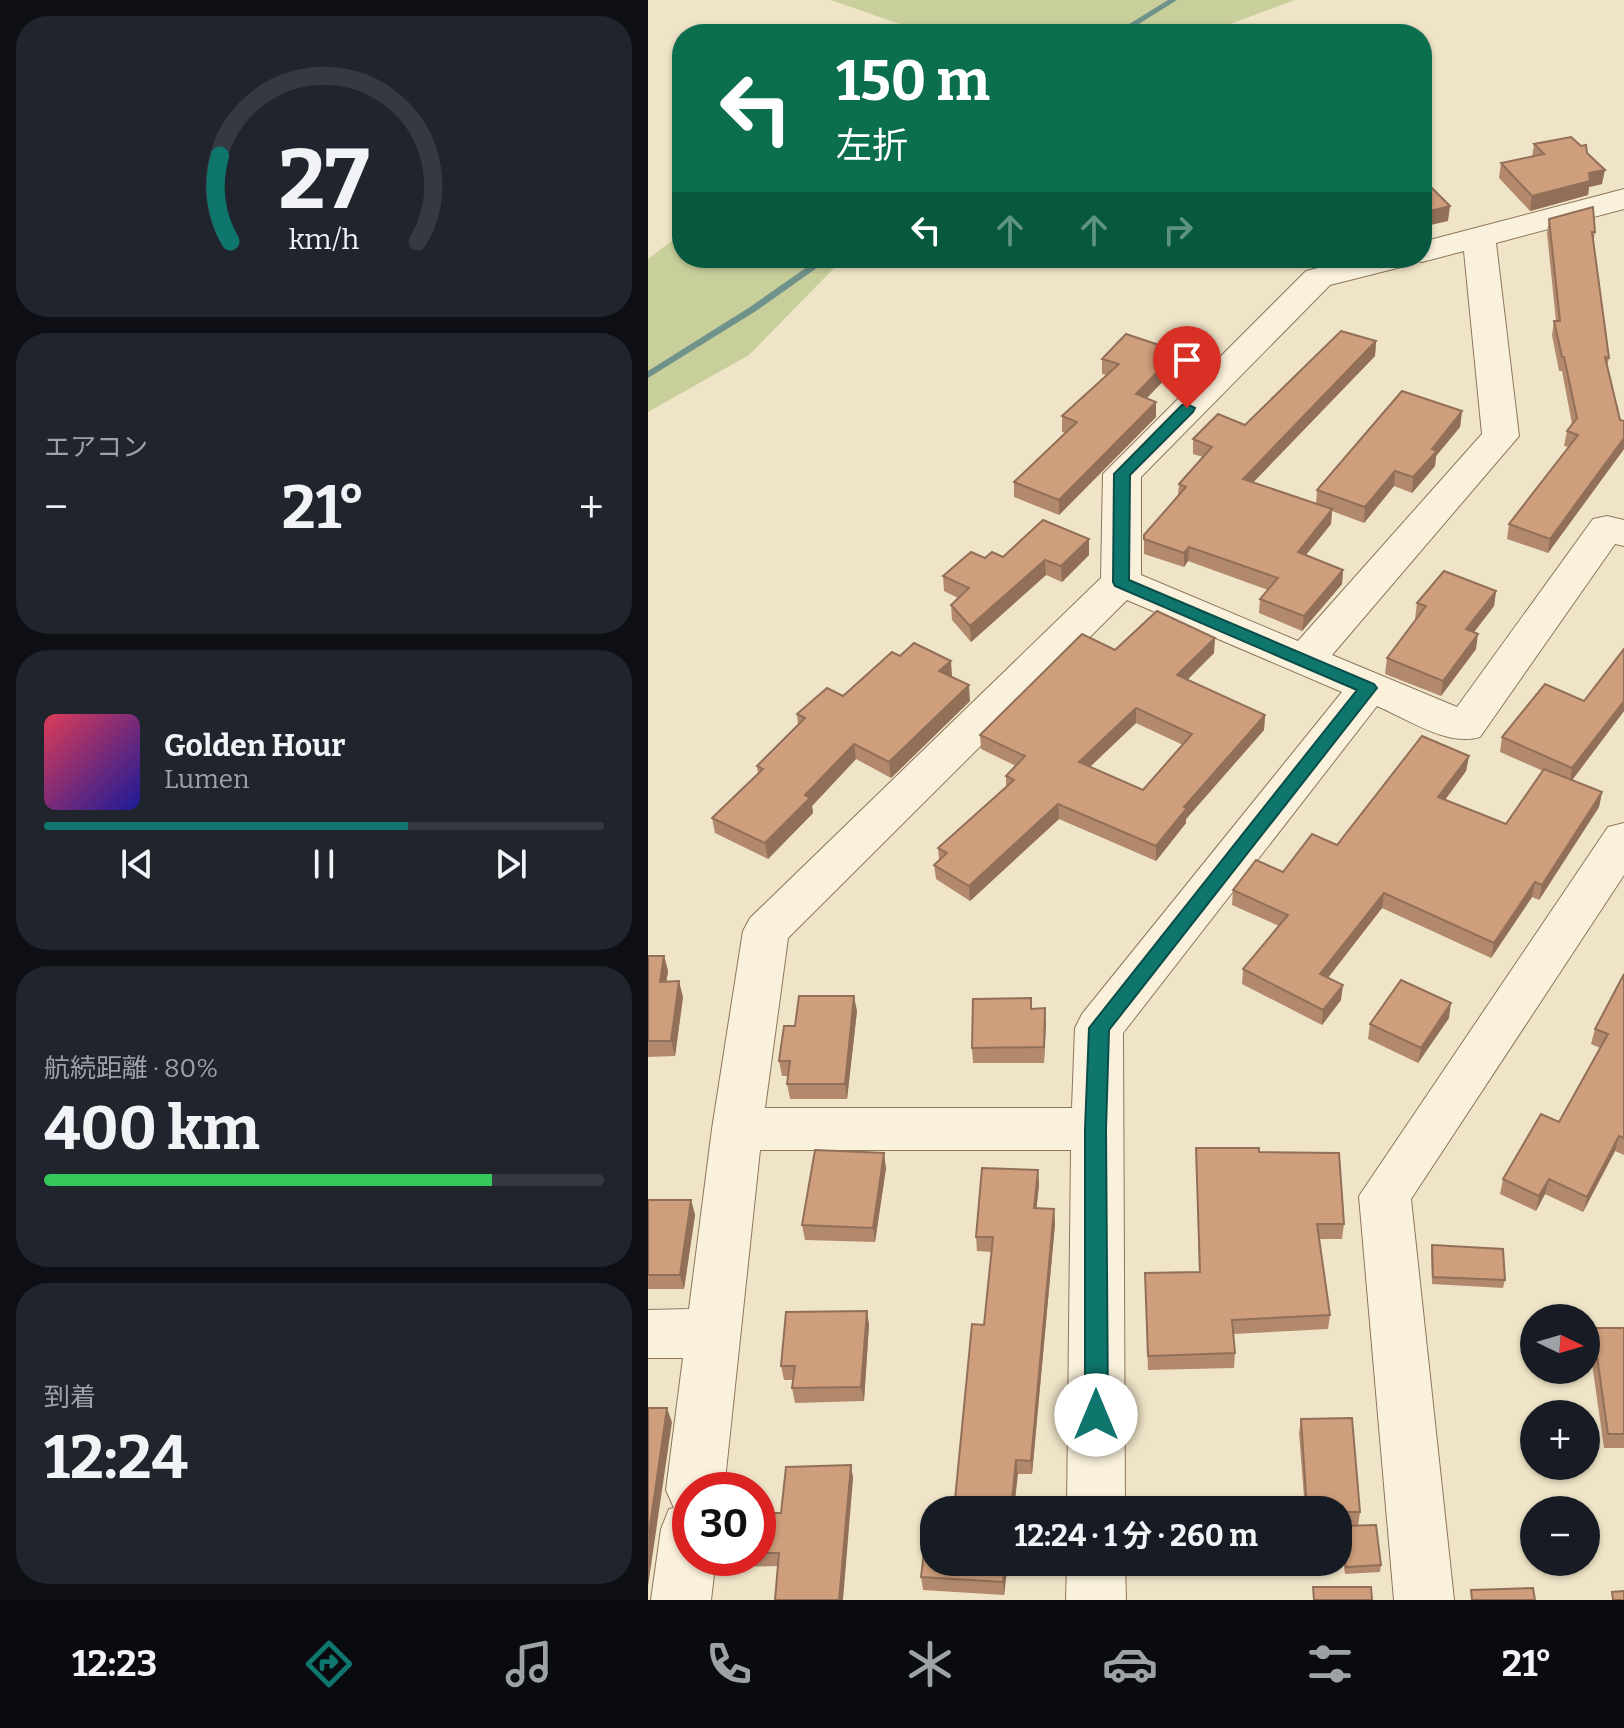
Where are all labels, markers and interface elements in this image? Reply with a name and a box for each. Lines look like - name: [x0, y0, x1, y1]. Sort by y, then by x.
- text: 150 m: [836, 48, 990, 115]
- icon: left: [704, 56, 808, 160]
- text: 左折: [836, 124, 908, 168]
- text: 27: [278, 130, 370, 230]
- icon: left: [904, 208, 948, 252]
- icon: ahead: [988, 208, 1032, 252]
- icon: ahead: [1072, 208, 1116, 252]
- icon: right: [1156, 208, 1200, 252]
- text: km/h: [289, 223, 360, 258]
- pin: [1153, 326, 1221, 408]
- icon: arrive: [1165, 338, 1209, 382]
- text: エアコン: [44, 432, 148, 463]
- text: 21°: [282, 472, 365, 544]
- text: −: [44, 481, 68, 534]
- text: +: [579, 481, 604, 534]
- text: Golden Hour: [164, 728, 345, 764]
- text: Lumen: [164, 764, 250, 795]
- icon: previous: [115, 842, 159, 886]
- icon: pause: [302, 842, 346, 886]
- icon: next: [489, 842, 533, 886]
- text: 航続距離 · 80%: [44, 1053, 218, 1084]
- text: 400 km: [44, 1093, 260, 1165]
- north arrow: [1520, 1304, 1600, 1384]
- map controls: [1520, 1304, 1600, 1576]
- position arrow: [1054, 1373, 1138, 1457]
- text: 到着: [44, 1382, 96, 1413]
- button: +: [1520, 1400, 1600, 1480]
- text: 12:24: [44, 1422, 188, 1494]
- speed limit sign: 30: [672, 1472, 776, 1576]
- button: −: [1520, 1496, 1600, 1576]
- text: 12:24 · 1 分 · 260 m: [1014, 1518, 1258, 1554]
- icon: directions: [301, 1636, 357, 1692]
- icon: music: [501, 1636, 557, 1692]
- icon: phone: [701, 1636, 757, 1692]
- icon: climate: [902, 1636, 958, 1692]
- icon: car: [1102, 1636, 1158, 1692]
- icon: filters: [1302, 1636, 1358, 1692]
- text: 12:23: [72, 1642, 157, 1686]
- text: 21°: [1502, 1642, 1552, 1686]

